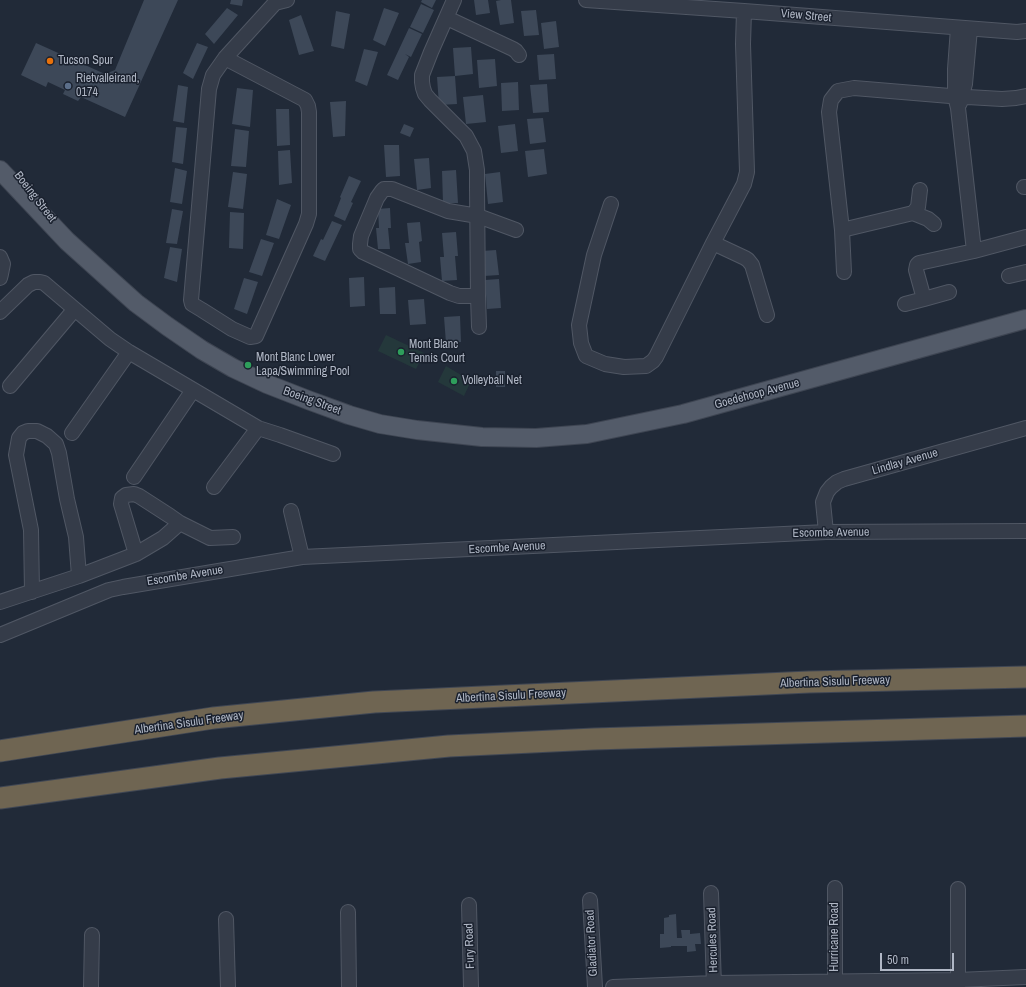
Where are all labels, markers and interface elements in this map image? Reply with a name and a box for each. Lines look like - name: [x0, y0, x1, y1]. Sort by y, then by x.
- street label: View Street: [780, 7, 832, 25]
- place label: Tucson Spur: [58, 54, 113, 68]
- marker: Tucson Spur: [45, 56, 55, 66]
- place label: Rietvalleirand, 0174: [76, 72, 139, 100]
- marker: Rietvalleirand, 0174: [63, 81, 73, 91]
- street label: Boeing Street: [11, 169, 59, 225]
- place label: Mont Blanc Tennis Court: [409, 338, 465, 366]
- marker: Mont Blanc Tennis Court: [396, 347, 406, 357]
- place label: Mont Blanc Lower Lapa/Swimming Pool: [256, 351, 350, 379]
- marker: Mont Blanc Lower Lapa/Swimming Pool: [243, 360, 253, 370]
- place label: Volleyball Net: [462, 374, 522, 388]
- marker: Volleyball Net: [449, 376, 459, 386]
- street label: Goedehoop Avenue: [713, 376, 801, 412]
- street label: Boeing Street: [281, 384, 343, 418]
- street label: Lindlay Avenue: [870, 446, 940, 478]
- street label: Escombe Avenue: [792, 525, 870, 541]
- street label: Escombe Avenue: [468, 539, 546, 557]
- street label: Escombe Avenue: [146, 563, 224, 589]
- street label: Albertina Sisulu Freeway: [780, 673, 890, 691]
- street label: Albertina Sisulu Freeway: [456, 686, 566, 706]
- street label: Albertina Sisulu Freeway: [134, 708, 244, 738]
- street label: Hurricane Road: [828, 902, 842, 972]
- street label: Hercules Road: [705, 907, 721, 973]
- street label: Gladiator Road: [583, 909, 601, 977]
- street label: Fury Road: [462, 923, 478, 969]
- scale bar: [882, 945, 956, 971]
- text: 50 m: [887, 952, 909, 968]

